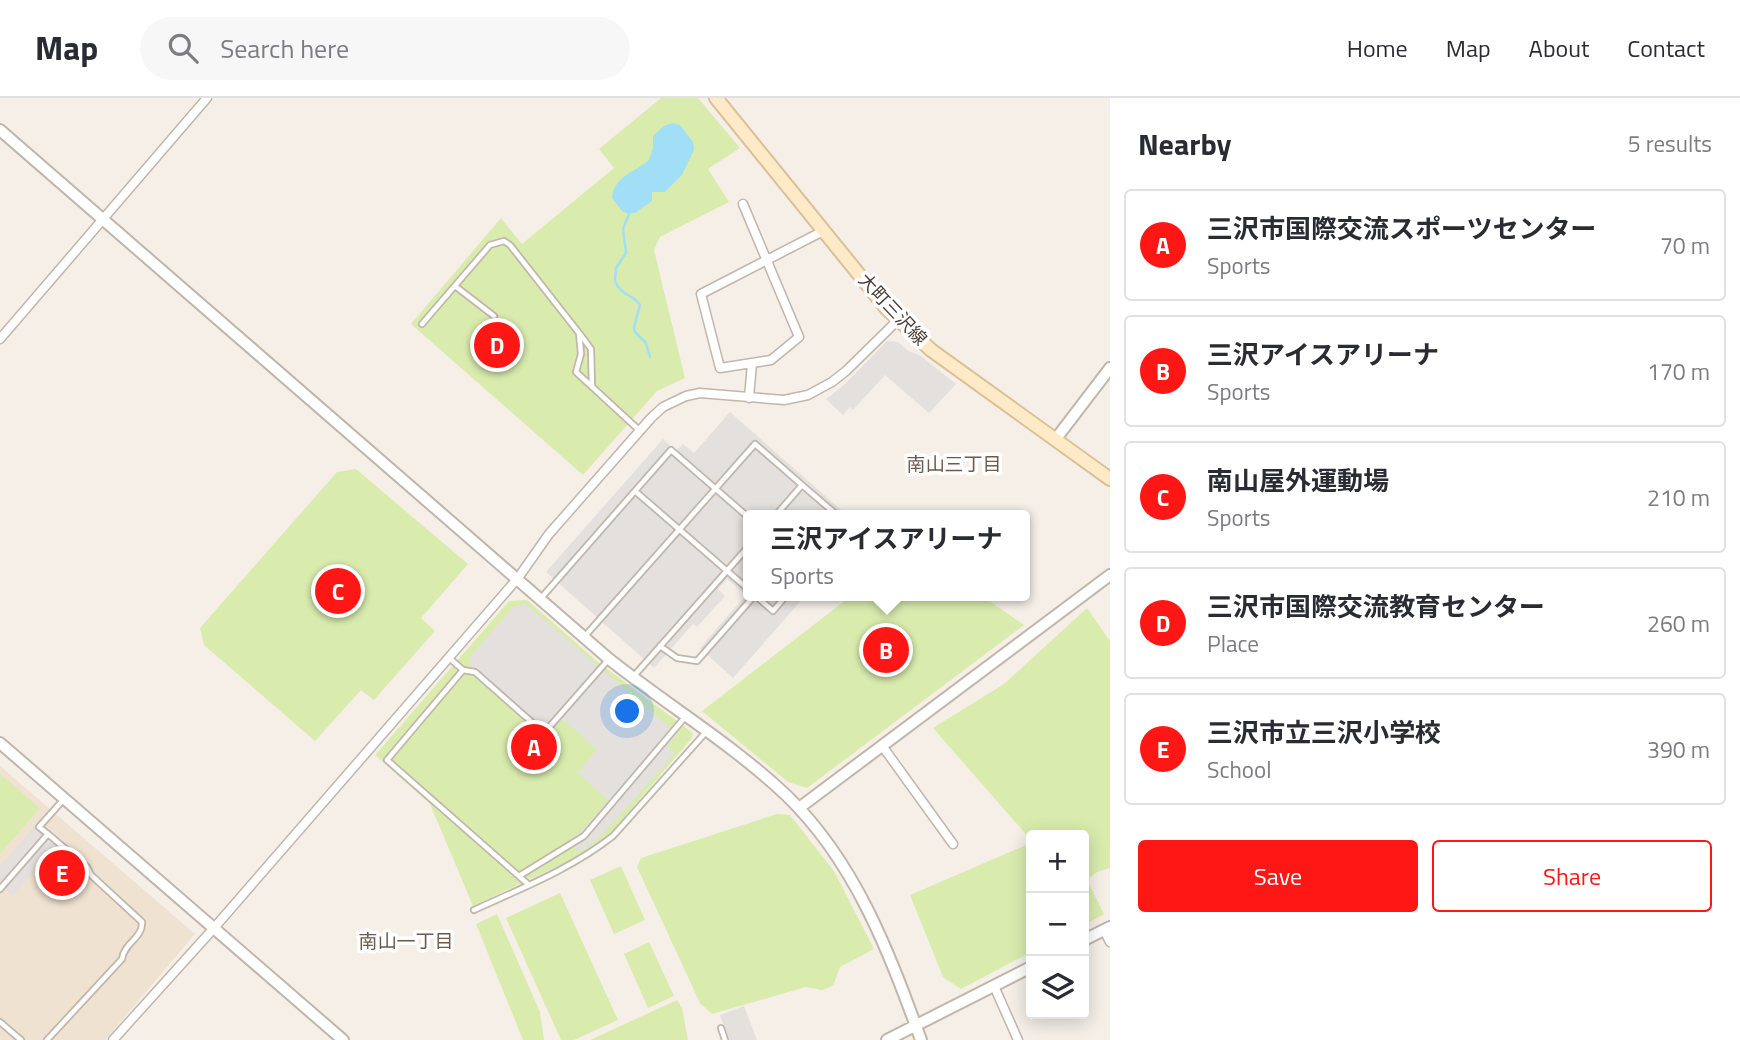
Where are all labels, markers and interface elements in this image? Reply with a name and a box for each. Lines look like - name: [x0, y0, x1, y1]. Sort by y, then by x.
- search box: [140, 17, 630, 80]
- text: Map: [35, 23, 98, 73]
- icon: search: [164, 29, 202, 67]
- text: Search here: [220, 29, 349, 68]
- text: Home: [1347, 30, 1408, 66]
- text: Map: [1446, 30, 1491, 66]
- text: About: [1529, 30, 1589, 66]
- text: Contact: [1627, 30, 1705, 66]
- text: Nearby: [1138, 121, 1231, 167]
- text: 5 results: [1628, 126, 1712, 161]
- text: 三沢市国際交流スポーツセンター: [1207, 209, 1596, 248]
- text: A: [1156, 228, 1170, 263]
- text: 70 m: [1660, 228, 1710, 263]
- text: Sports: [1207, 248, 1270, 283]
- street label: 大町三沢線: [852, 267, 934, 351]
- pin: D: [474, 319, 520, 371]
- text: 三沢アイスアリーナ: [1207, 335, 1439, 374]
- text: B: [1156, 354, 1170, 389]
- text: 170 m: [1647, 354, 1710, 389]
- text: Sports: [1207, 374, 1270, 409]
- district label: 南山三丁目: [906, 449, 1002, 478]
- text: 南山屋外運動場: [1207, 461, 1389, 500]
- text: C: [1157, 480, 1169, 515]
- text: 210 m: [1647, 480, 1710, 515]
- text: Sports: [1207, 500, 1270, 535]
- popup: [743, 510, 1030, 601]
- text: 三沢アイスアリーナ: [771, 519, 1002, 558]
- text: Sports: [771, 558, 834, 593]
- pin: C: [315, 565, 361, 617]
- text: 三沢市国際交流教育センター: [1207, 587, 1545, 626]
- text: D: [1156, 606, 1170, 641]
- text: 260 m: [1647, 606, 1710, 641]
- pin: B: [863, 624, 909, 676]
- text: Place: [1207, 626, 1259, 661]
- your location: [610, 694, 644, 728]
- text: 三沢市立三沢小学校: [1207, 713, 1441, 752]
- pin: A: [511, 721, 557, 773]
- text: E: [1157, 732, 1169, 767]
- text: 390 m: [1647, 732, 1710, 767]
- text: School: [1207, 752, 1271, 787]
- map controls: [1026, 830, 1089, 1019]
- button: +: [1026, 830, 1089, 893]
- button: Save: [1138, 840, 1418, 912]
- button: Share: [1432, 840, 1712, 912]
- pin: E: [39, 847, 85, 899]
- button: −: [1026, 893, 1089, 956]
- district label: 南山一丁目: [358, 926, 454, 955]
- button: layers: [1026, 956, 1089, 1019]

